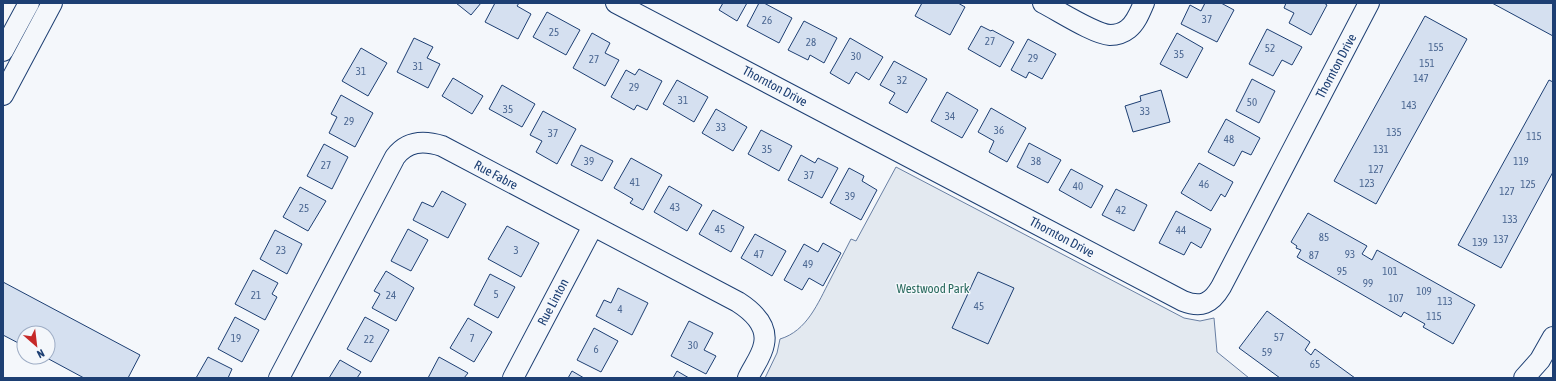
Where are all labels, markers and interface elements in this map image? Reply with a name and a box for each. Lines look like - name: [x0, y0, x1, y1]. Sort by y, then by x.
- house number: 37: [1202, 13, 1212, 25]
- house number: 26: [762, 14, 772, 26]
- house number: 25: [549, 26, 559, 38]
- street label: Thornton Drive: [1313, 31, 1359, 101]
- house number: 27: [985, 35, 995, 47]
- house number: 28: [806, 36, 816, 48]
- house number: 155: [1428, 41, 1444, 53]
- house number: 52: [1265, 42, 1275, 54]
- house number: 35: [1174, 48, 1184, 60]
- house number: 30: [851, 50, 861, 62]
- house number: 29: [1028, 52, 1038, 64]
- house number: 27: [589, 53, 599, 65]
- house number: 151: [1419, 57, 1435, 69]
- house number: 31: [413, 60, 423, 72]
- street label: Thornton Drive: [740, 63, 810, 109]
- house number: 31: [356, 65, 366, 77]
- house number: 147: [1413, 72, 1429, 84]
- house number: 32: [897, 74, 907, 86]
- house number: 29: [629, 81, 639, 93]
- house number: 31: [678, 94, 688, 106]
- house number: 50: [1247, 96, 1257, 108]
- house number: 143: [1401, 99, 1417, 111]
- house number: 35: [503, 103, 513, 115]
- house number: 33: [1140, 105, 1150, 117]
- house number: 34: [945, 110, 955, 122]
- house number: 29: [344, 115, 354, 127]
- house number: 33: [716, 121, 726, 133]
- house number: 36: [994, 124, 1004, 136]
- house number: 135: [1386, 126, 1402, 138]
- house number: 37: [548, 127, 558, 139]
- house number: 115: [1526, 130, 1542, 142]
- house number: 48: [1224, 133, 1234, 145]
- house number: 35: [762, 143, 772, 155]
- house number: 131: [1373, 143, 1389, 155]
- house number: 39: [584, 155, 594, 167]
- house number: 38: [1031, 155, 1041, 167]
- house number: 119: [1513, 155, 1529, 167]
- street label: Rue Fabre: [472, 157, 521, 193]
- house number: 27: [321, 159, 331, 171]
- house number: 127: [1368, 163, 1384, 175]
- house number: 37: [804, 169, 814, 181]
- house number: 41: [630, 176, 640, 188]
- house number: 123: [1359, 177, 1375, 189]
- house number: 46: [1199, 178, 1209, 190]
- house number: 125: [1520, 178, 1536, 190]
- house number: 40: [1073, 180, 1083, 192]
- house number: 127: [1499, 185, 1515, 197]
- house number: 39: [845, 190, 855, 202]
- house number: 43: [670, 201, 680, 213]
- house number: 25: [299, 202, 309, 214]
- house number: 42: [1116, 204, 1126, 216]
- house number: 133: [1502, 213, 1518, 225]
- street label: Thornton Drive: [1027, 214, 1097, 260]
- house number: 45: [715, 223, 725, 235]
- house number: 44: [1176, 224, 1186, 236]
- house number: 85: [1319, 231, 1329, 243]
- house number: 137: [1493, 233, 1509, 245]
- house number: 139: [1472, 236, 1488, 248]
- house number: 23: [276, 244, 286, 256]
- house number: 3: [513, 244, 519, 256]
- house number: 47: [754, 248, 764, 260]
- house number: 93: [1345, 248, 1355, 260]
- house number: 87: [1309, 249, 1319, 261]
- house number: 49: [803, 258, 813, 270]
- house number: 95: [1337, 265, 1347, 277]
- house number: 101: [1382, 265, 1398, 277]
- street label: Rue Linton: [534, 276, 572, 328]
- house number: 99: [1363, 277, 1373, 289]
- park label: Westwood Park: [897, 281, 970, 296]
- house number: 109: [1416, 285, 1432, 297]
- house number: 5: [493, 288, 499, 300]
- house number: 21: [251, 289, 261, 301]
- house number: 24: [386, 289, 396, 301]
- house number: 107: [1388, 292, 1404, 304]
- house number: 113: [1437, 295, 1453, 307]
- house number: 45: [974, 300, 984, 312]
- house number: 4: [617, 303, 623, 315]
- house number: 115: [1426, 310, 1442, 322]
- north arrow: [16, 325, 56, 365]
- house number: 57: [1274, 331, 1284, 343]
- house number: 19: [231, 332, 241, 344]
- house number: 7: [469, 332, 475, 344]
- house number: 22: [364, 333, 374, 345]
- house number: 30: [688, 339, 698, 351]
- house number: 6: [593, 343, 599, 355]
- house number: 59: [1262, 346, 1272, 358]
- text: N: [35, 347, 46, 361]
- house number: 65: [1310, 358, 1320, 370]

